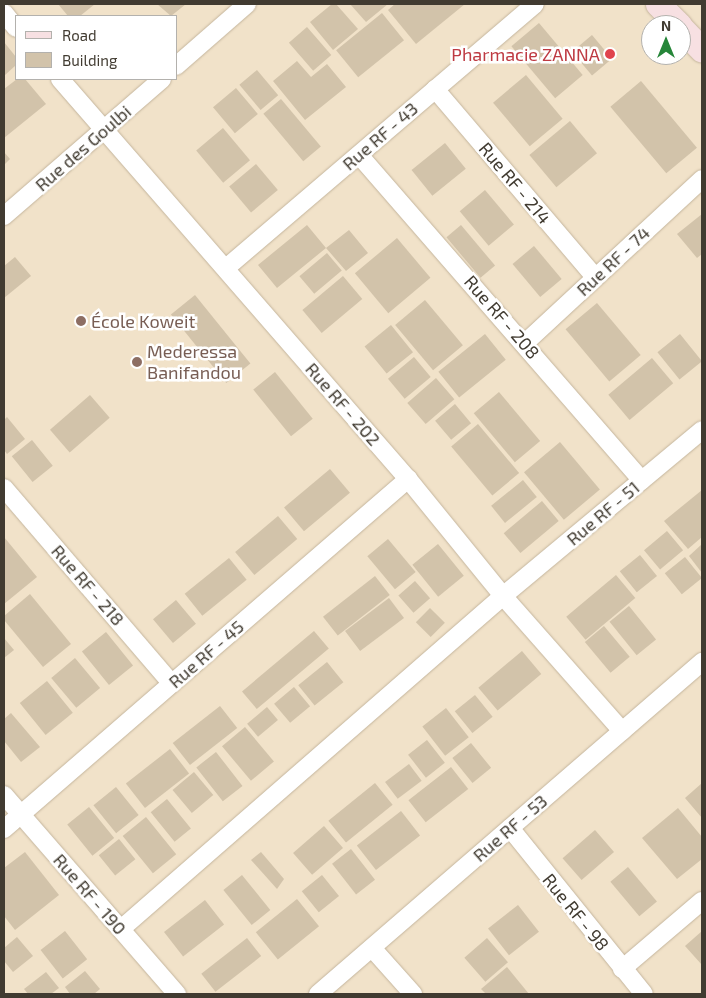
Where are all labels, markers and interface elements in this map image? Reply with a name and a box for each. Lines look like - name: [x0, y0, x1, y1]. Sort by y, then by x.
- legend: [15, 15, 178, 80]
- north arrow: [641, 15, 691, 65]
- text: N: [661, 17, 671, 34]
- text: Road: [62, 26, 97, 44]
- place label: Pharmacie ZANNA: [451, 43, 600, 65]
- marker: Pharmacie ZANNA: [604, 48, 616, 60]
- text: Building: [62, 51, 117, 69]
- street label: Rue RF - 43: [338, 97, 422, 175]
- street label: Rue des Goulbi: [31, 100, 135, 196]
- street label: Rue RF - 214: [474, 138, 556, 228]
- street label: Rue RF - 74: [572, 222, 654, 300]
- street label: Rue RF - 208: [460, 271, 544, 363]
- place label: École Koweit: [91, 310, 195, 332]
- marker: École Koweit: [75, 315, 87, 327]
- place label: Mederessa Banifandou: [147, 341, 241, 384]
- marker: Mederessa Banifandou: [131, 356, 143, 368]
- street label: Rue RF - 202: [301, 358, 385, 450]
- street label: Rue RF - 51: [562, 476, 644, 550]
- street label: Rue RF - 218: [47, 540, 129, 630]
- street label: Rue RF - 45: [164, 615, 248, 693]
- street label: Rue RF - 53: [468, 790, 552, 866]
- street label: Rue RF - 190: [49, 849, 131, 939]
- street label: Rue RF - 98: [538, 869, 614, 955]

